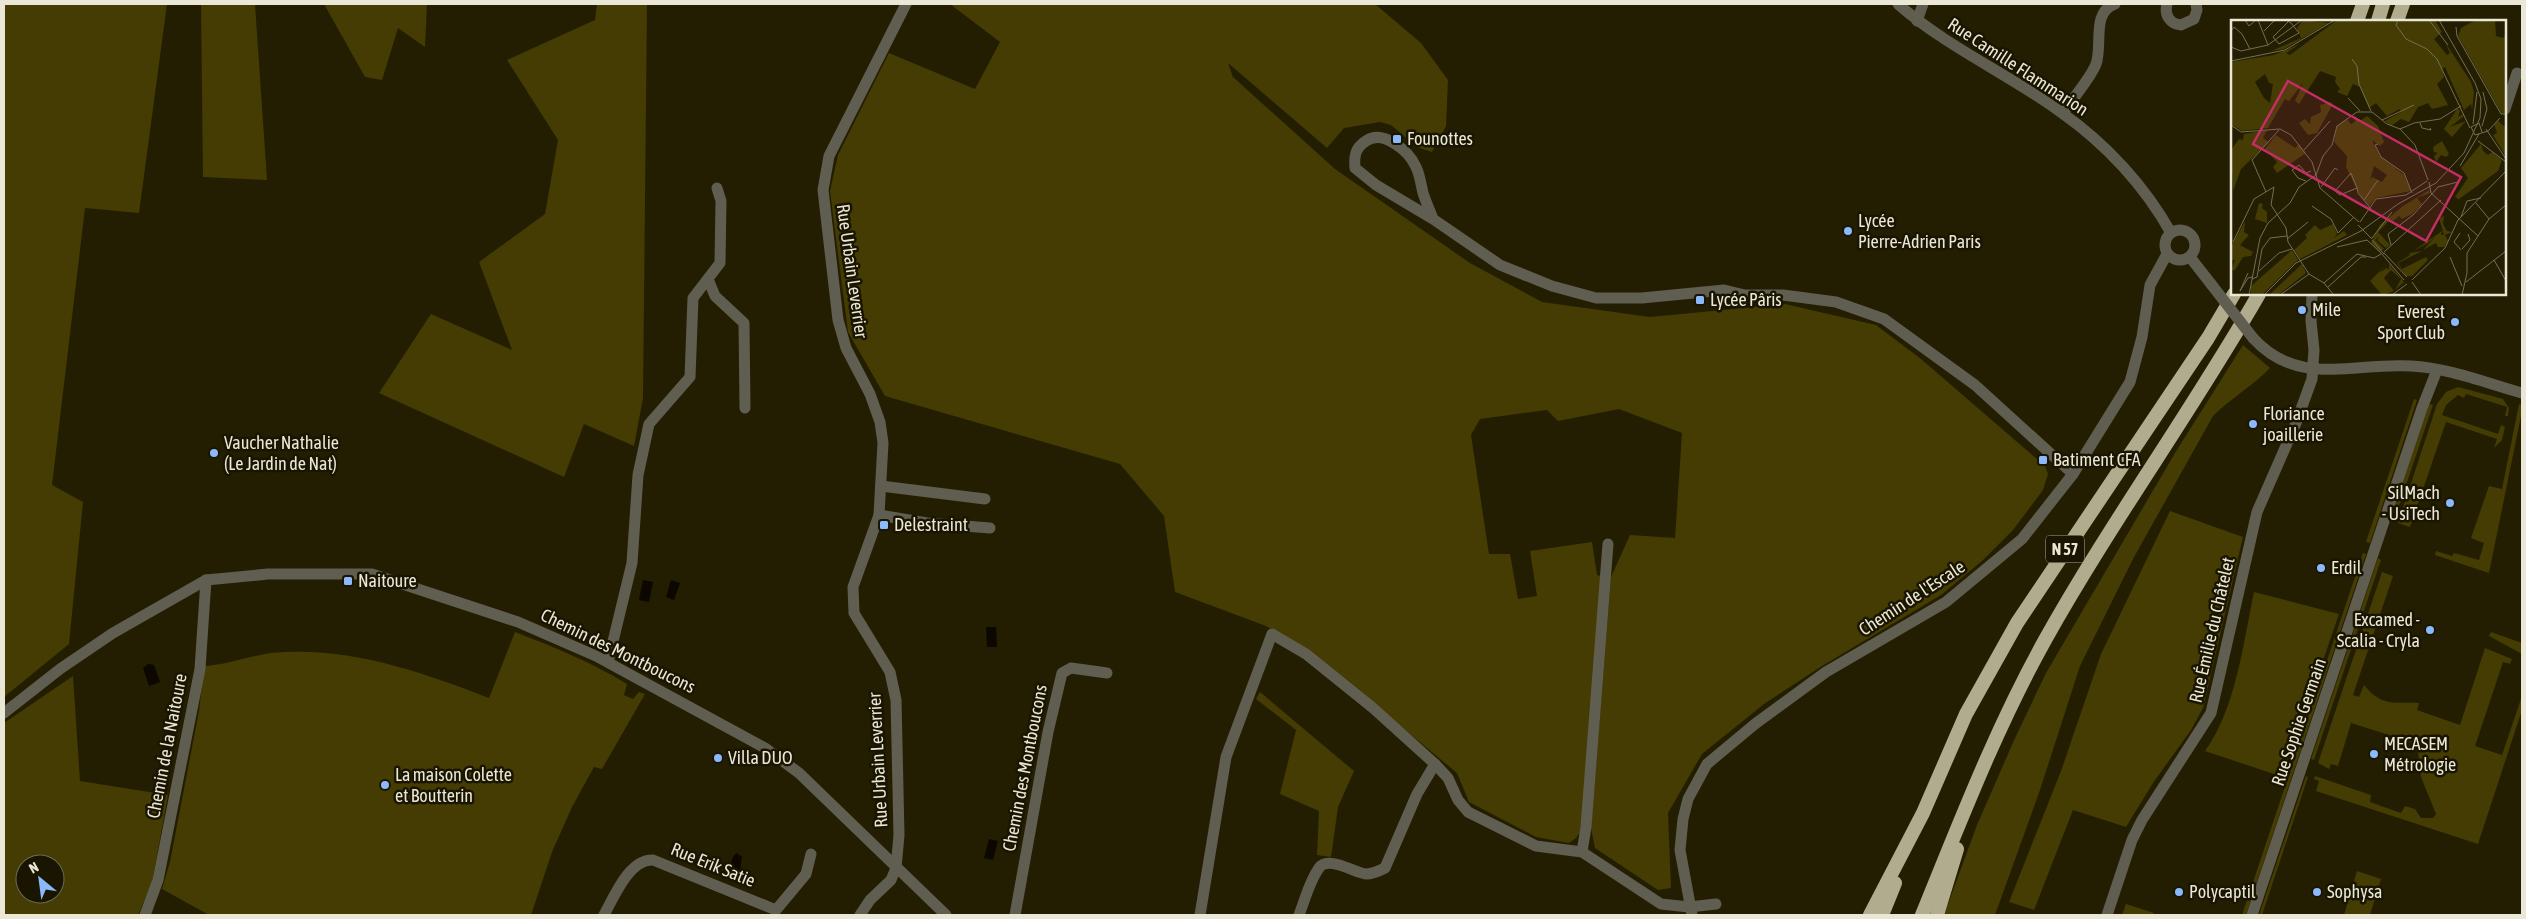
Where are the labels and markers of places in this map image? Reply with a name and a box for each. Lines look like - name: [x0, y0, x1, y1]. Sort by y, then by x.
- place label: Founottes: [1407, 128, 1473, 149]
- marker: Founottes: [1391, 133, 1403, 145]
- place label: Lycée Pierre-Adrien Paris: [1858, 210, 1981, 252]
- marker: Lycée Pierre-Adrien Paris: [1842, 225, 1854, 237]
- place label: Lycée Pâris: [1710, 289, 1782, 310]
- marker: Lycée Pâris: [1694, 294, 1706, 306]
- place label: Mile: [2312, 299, 2341, 320]
- place label: Everest Sport Club: [2378, 301, 2445, 343]
- marker: Mile: [2296, 304, 2308, 316]
- marker: Everest Sport Club: [2449, 316, 2461, 328]
- place label: Floriance joaillerie: [2262, 403, 2325, 445]
- marker: Floriance joaillerie: [2247, 418, 2259, 430]
- place label: Vaucher Nathalie (Le Jardin de Nat): [224, 432, 339, 474]
- marker: Vaucher Nathalie (Le Jardin de Nat): [208, 447, 220, 459]
- place label: Batiment CFA: [2053, 449, 2141, 470]
- marker: Batiment CFA: [2037, 454, 2049, 466]
- place label: SilMach - UsiTech: [2382, 482, 2440, 524]
- marker: SilMach - UsiTech: [2444, 497, 2456, 509]
- place label: Delestraint: [894, 514, 968, 535]
- marker: Delestraint: [878, 519, 890, 531]
- place label: Erdil: [2331, 557, 2362, 578]
- marker: Erdil: [2315, 562, 2327, 574]
- place label: Naitoure: [358, 570, 417, 591]
- marker: Naitoure: [342, 575, 354, 587]
- place label: Excamed - Scalia - Cryla: [2337, 609, 2420, 651]
- marker: Excamed - Scalia - Cryla: [2424, 624, 2436, 636]
- place label: MECASEM Métrologie: [2384, 733, 2456, 775]
- place label: Villa DUO: [728, 747, 793, 768]
- marker: MECASEM Métrologie: [2368, 748, 2380, 760]
- marker: Villa DUO: [712, 752, 724, 764]
- place label: La maison Colette et Boutterin: [395, 764, 512, 806]
- marker: La maison Colette et Boutterin: [379, 779, 391, 791]
- place label: Polycaptil: [2189, 881, 2256, 902]
- place label: Sophysa: [2327, 881, 2382, 902]
- marker: Polycaptil: [2173, 886, 2185, 898]
- marker: Sophysa: [2311, 886, 2323, 898]

